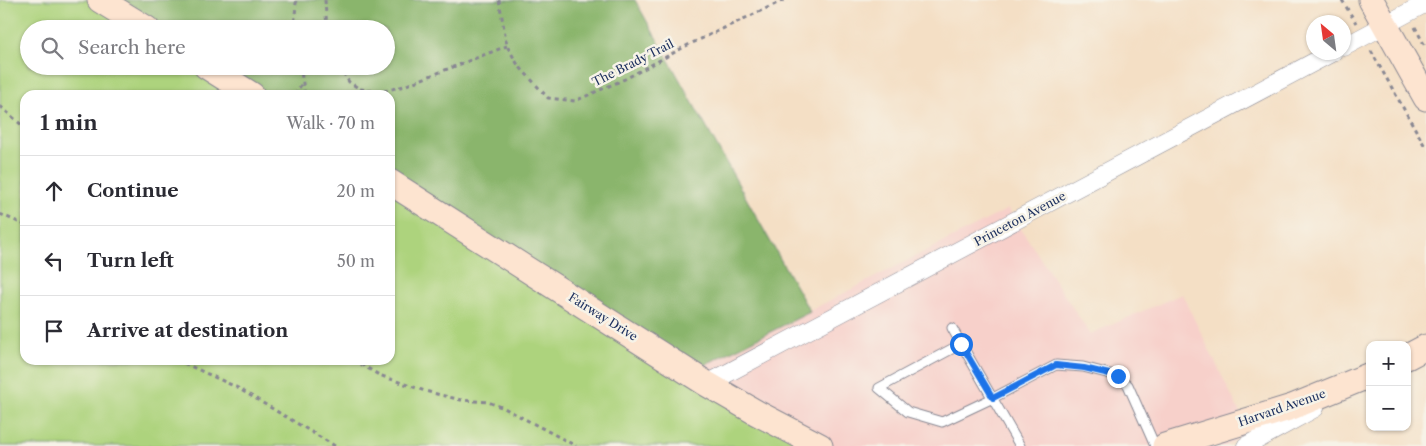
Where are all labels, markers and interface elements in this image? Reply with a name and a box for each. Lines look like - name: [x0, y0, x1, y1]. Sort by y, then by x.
- north arrow: [1306, 15, 1351, 60]
- search box: [20, 20, 395, 75]
- icon: search: [38, 34, 66, 62]
- street label: The Brady Trail: [590, 35, 676, 90]
- text: Search here: [78, 36, 186, 59]
- text: 1 min: [40, 110, 98, 135]
- text: Walk · 70 m: [287, 113, 375, 133]
- icon: ahead: [40, 177, 68, 205]
- text: Continue: [87, 179, 179, 202]
- text: 20 m: [336, 181, 375, 201]
- street label: Princeton Avenue: [971, 188, 1068, 249]
- icon: left: [40, 247, 68, 275]
- text: Turn left: [87, 249, 174, 272]
- text: 50 m: [337, 251, 375, 271]
- street label: Fairway Drive: [566, 289, 641, 344]
- icon: arrive: [40, 317, 68, 345]
- text: Arrive at destination: [87, 319, 288, 342]
- route start: [950, 333, 973, 356]
- map controls: [1366, 341, 1411, 431]
- button: +: [1366, 341, 1411, 386]
- route end: [1107, 365, 1130, 388]
- street label: Harvard Avenue: [1236, 385, 1328, 430]
- button: −: [1366, 386, 1411, 431]

